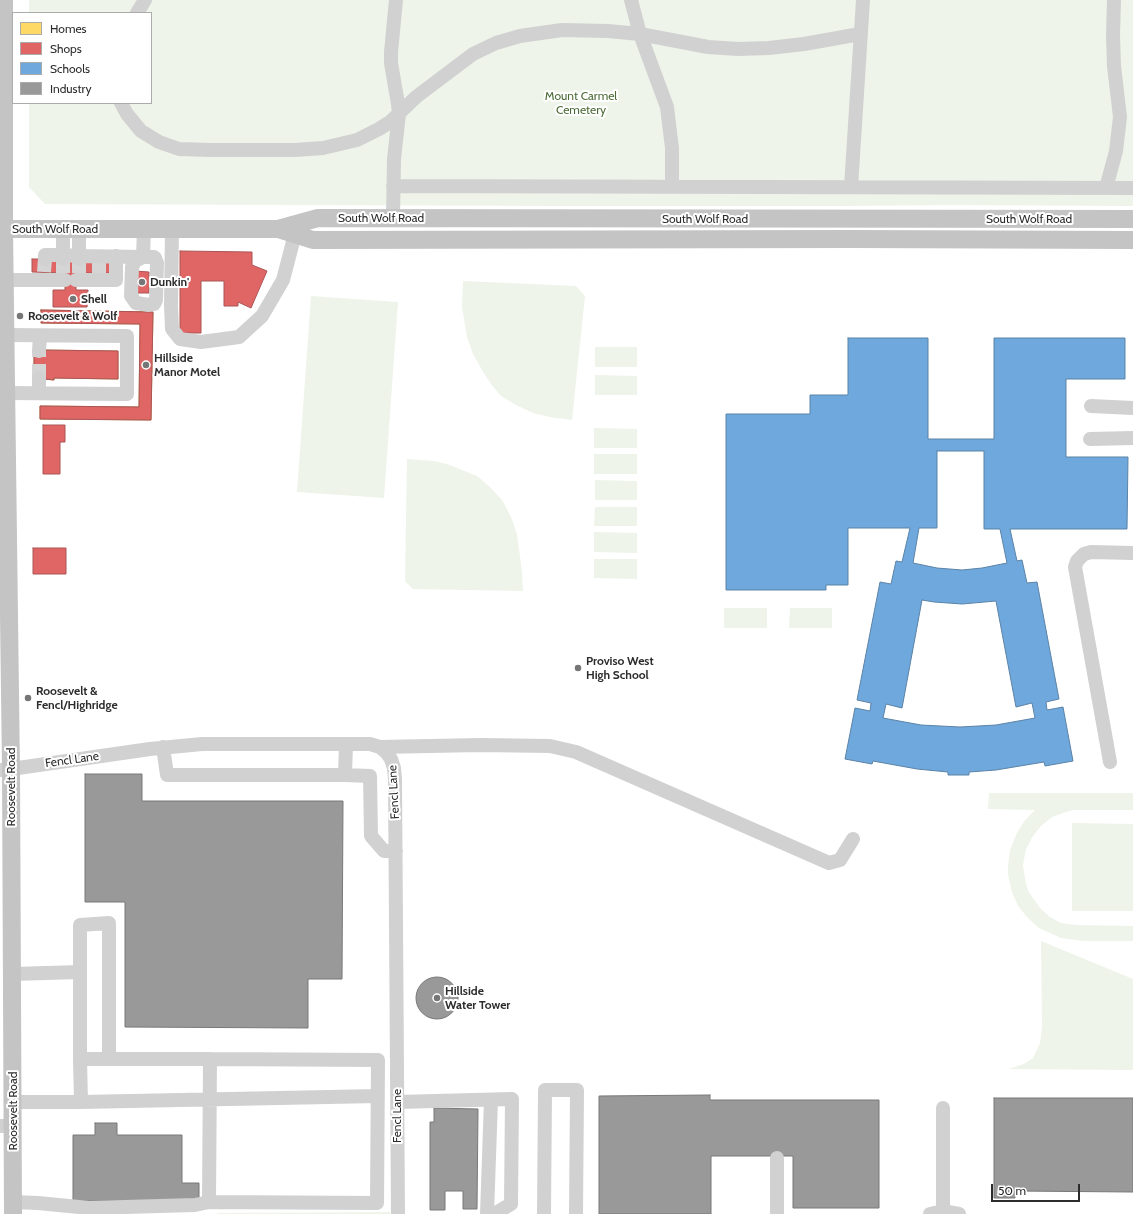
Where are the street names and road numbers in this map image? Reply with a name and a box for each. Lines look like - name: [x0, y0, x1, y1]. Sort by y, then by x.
- street label: South Wolf Road: [338, 211, 424, 225]
- street label: South Wolf Road: [662, 212, 748, 226]
- street label: South Wolf Road: [986, 212, 1072, 226]
- street label: South Wolf Road: [12, 222, 98, 236]
- street label: Roosevelt Road: [4, 748, 18, 826]
- street label: Fencl Lane: [44, 749, 100, 771]
- street label: Fencl Lane: [385, 765, 403, 819]
- street label: Roosevelt Road: [6, 1072, 20, 1150]
- street label: Fencl Lane: [390, 1089, 404, 1143]

